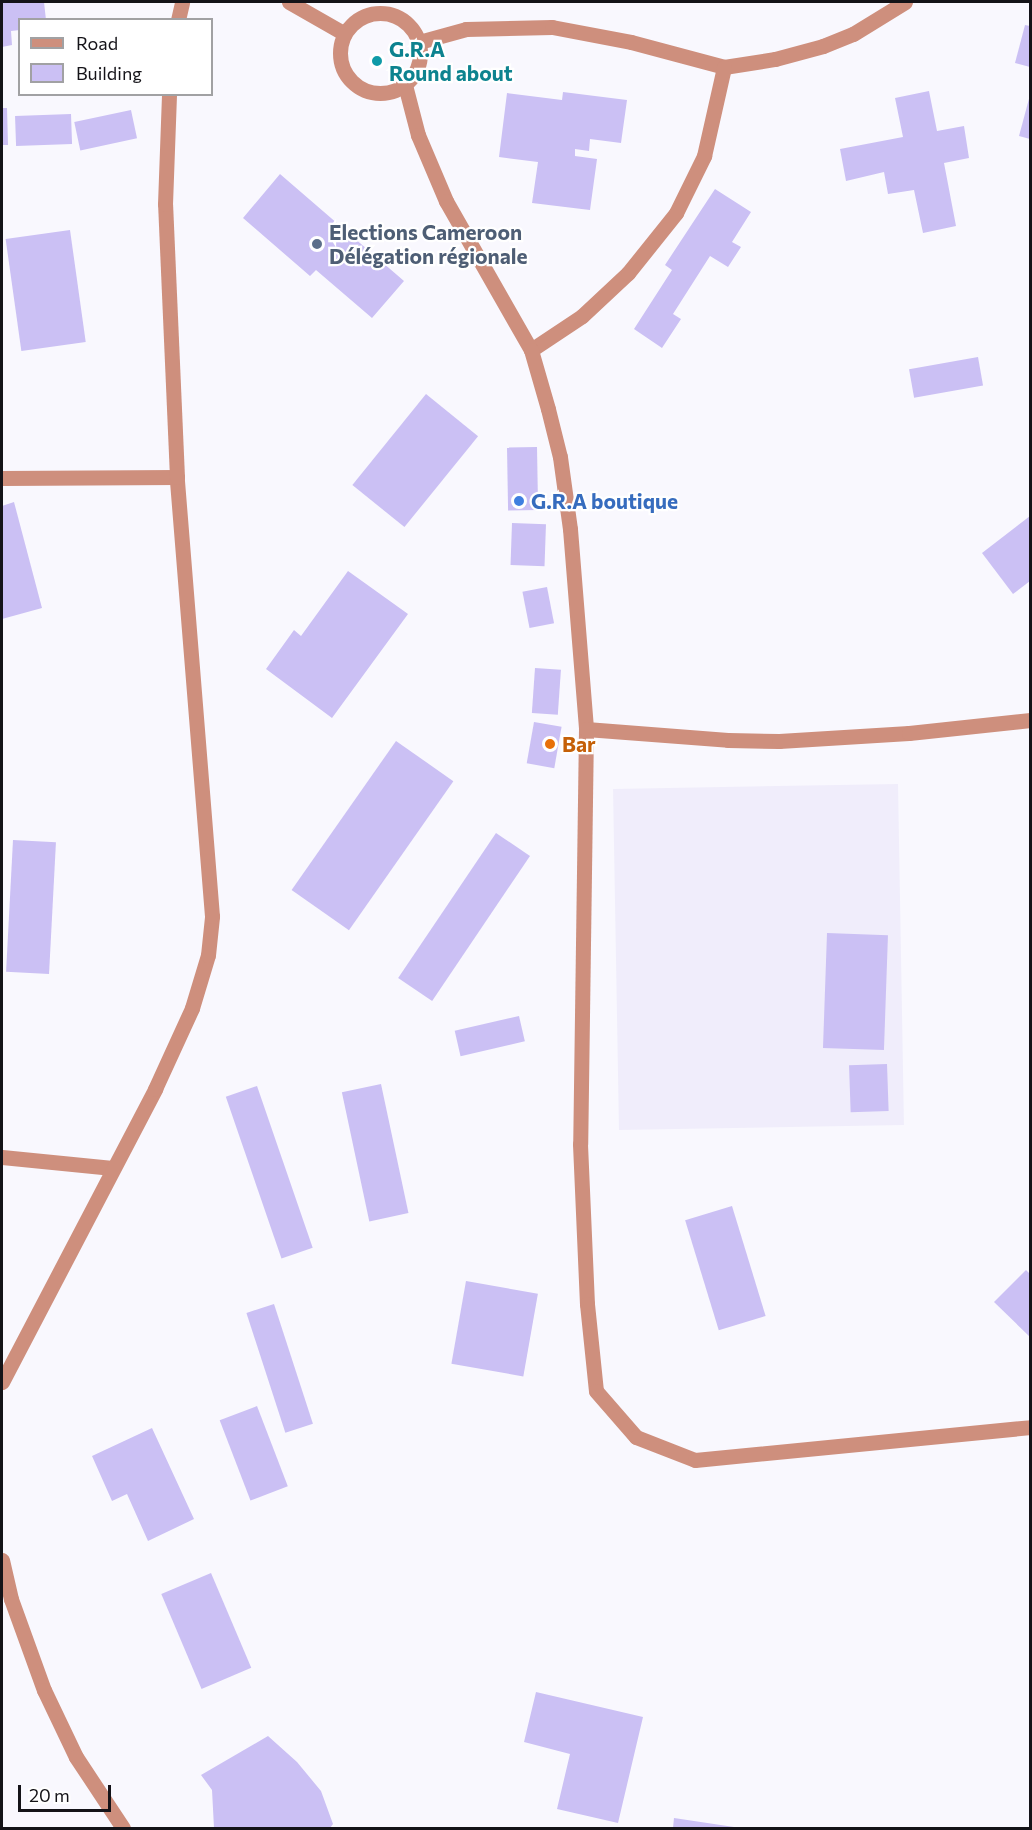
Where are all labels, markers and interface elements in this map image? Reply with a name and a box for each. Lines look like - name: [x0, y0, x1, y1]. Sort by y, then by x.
- legend: [18, 18, 213, 96]
- text: Road: [76, 32, 118, 54]
- place label: G.R.A Round about: [389, 36, 513, 86]
- marker: G.R.A Round about: [370, 54, 384, 68]
- text: Building: [76, 62, 142, 84]
- place label: Elections Cameroon Délégation régionale: [329, 219, 528, 269]
- marker: Elections Cameroon Délégation régionale: [310, 237, 324, 251]
- place label: G.R.A boutique: [531, 488, 678, 514]
- marker: G.R.A boutique: [512, 494, 526, 508]
- place label: Bar: [562, 731, 596, 757]
- marker: Bar: [543, 737, 557, 751]
- scale bar: [21, 1773, 114, 1811]
- text: 20 m: [29, 1784, 70, 1806]

